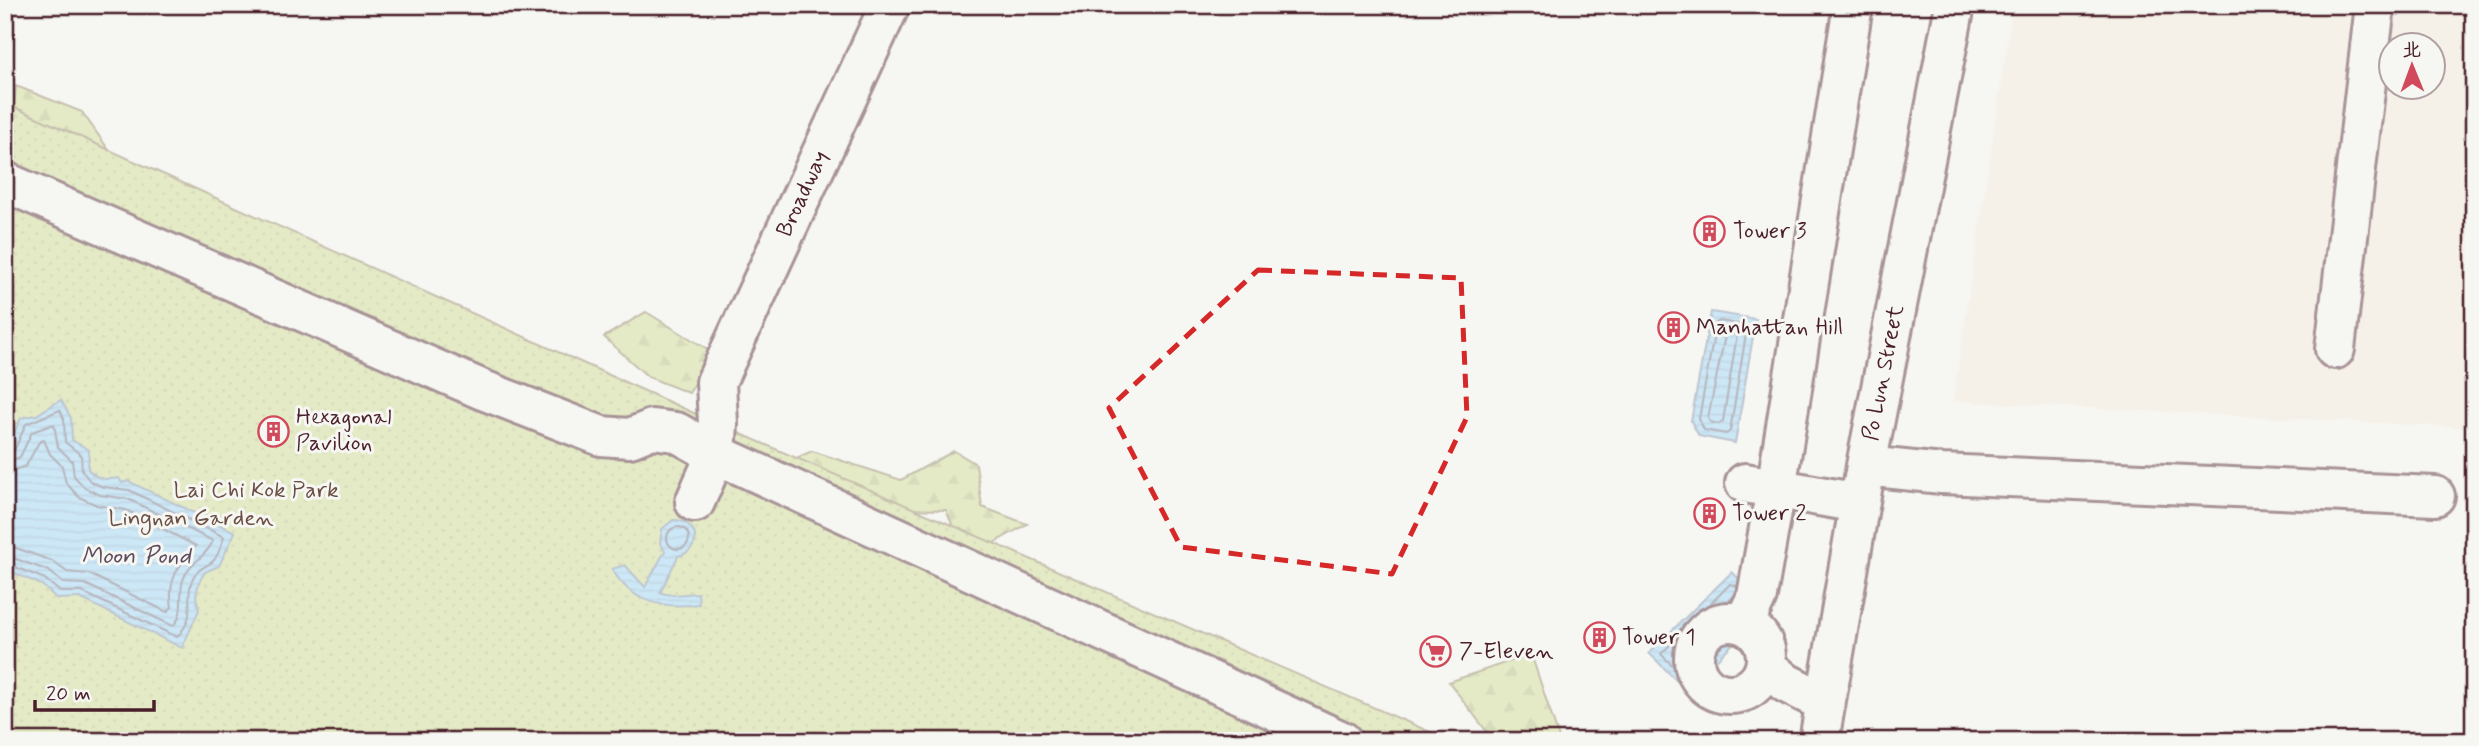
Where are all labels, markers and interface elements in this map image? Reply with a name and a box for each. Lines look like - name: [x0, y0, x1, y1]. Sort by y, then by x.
- north arrow: [2378, 32, 2448, 102]
- text: 北: [2402, 38, 2421, 63]
- street label: Broadway: [770, 146, 836, 242]
- building icon: Tower 3: [1693, 215, 1727, 249]
- place label: Tower 3: [1733, 217, 1807, 247]
- street label: Po Lun Street: [1856, 302, 1912, 443]
- building icon: Manhattan Hill: [1656, 311, 1690, 345]
- place label: Manhattan Hill: [1696, 313, 1843, 343]
- place label: Hexagonal Pavilion: [296, 403, 392, 459]
- building icon: Hexagonal Pavilion: [256, 414, 290, 448]
- park label: Lai Chi Kok Park: [173, 476, 339, 506]
- building icon: Tower 2: [1692, 497, 1726, 531]
- place label: Tower 2: [1732, 499, 1806, 529]
- park label: Lingnan Garden: [108, 504, 274, 536]
- water label: Moon Pond: [81, 541, 193, 572]
- building icon: Tower 1: [1582, 621, 1616, 655]
- place label: Tower 1: [1622, 623, 1695, 653]
- supermarket icon: 7-Eleven: [1419, 635, 1453, 669]
- place label: 7-Eleven: [1459, 637, 1554, 667]
- scale bar: [35, 669, 154, 713]
- text: 20 m: [46, 680, 91, 708]

